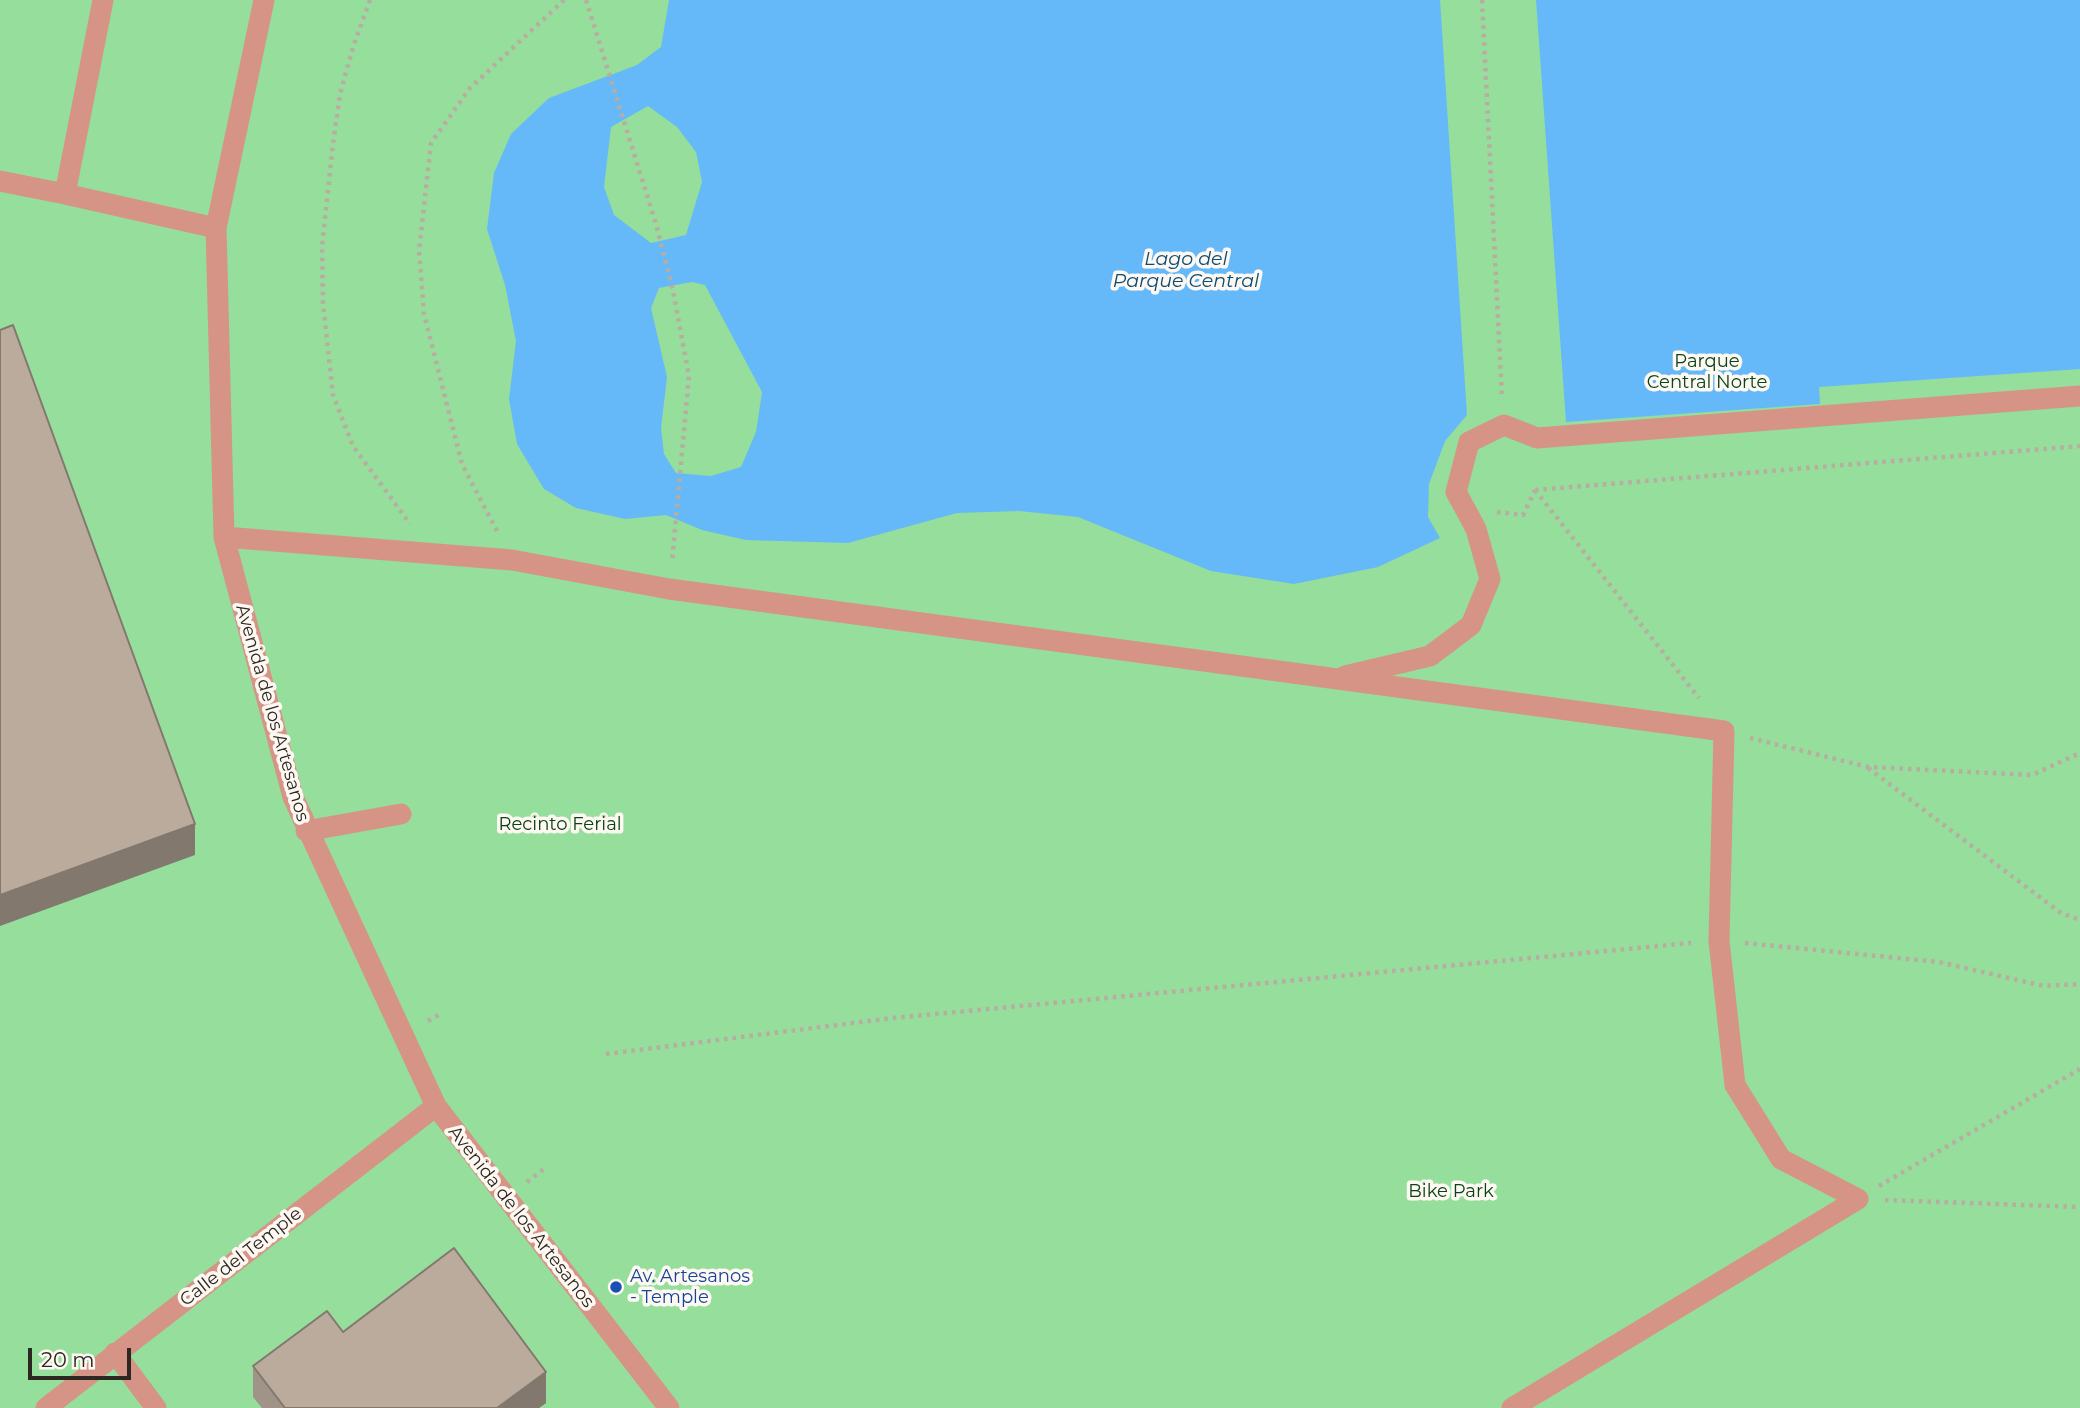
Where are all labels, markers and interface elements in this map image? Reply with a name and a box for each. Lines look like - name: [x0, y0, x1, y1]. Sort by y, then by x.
- water label: Lago del Parque Central: [1113, 248, 1259, 292]
- park label: Parque Central Norte: [1647, 351, 1767, 394]
- street label: Avenida de los Artesanos: [231, 602, 313, 824]
- park label: Recinto Ferial: [498, 814, 622, 836]
- street label: Avenida de los Artesanos: [443, 1122, 599, 1312]
- park label: Bike Park: [1408, 1181, 1494, 1203]
- street label: Calle del Temple: [176, 1203, 306, 1311]
- place label: Av. Artesanos - Temple: [630, 1266, 750, 1308]
- marker: Av. Artesanos - Temple: [608, 1279, 624, 1295]
- scale bar: [32, 1334, 135, 1378]
- text: 20 m: [41, 1347, 95, 1372]

